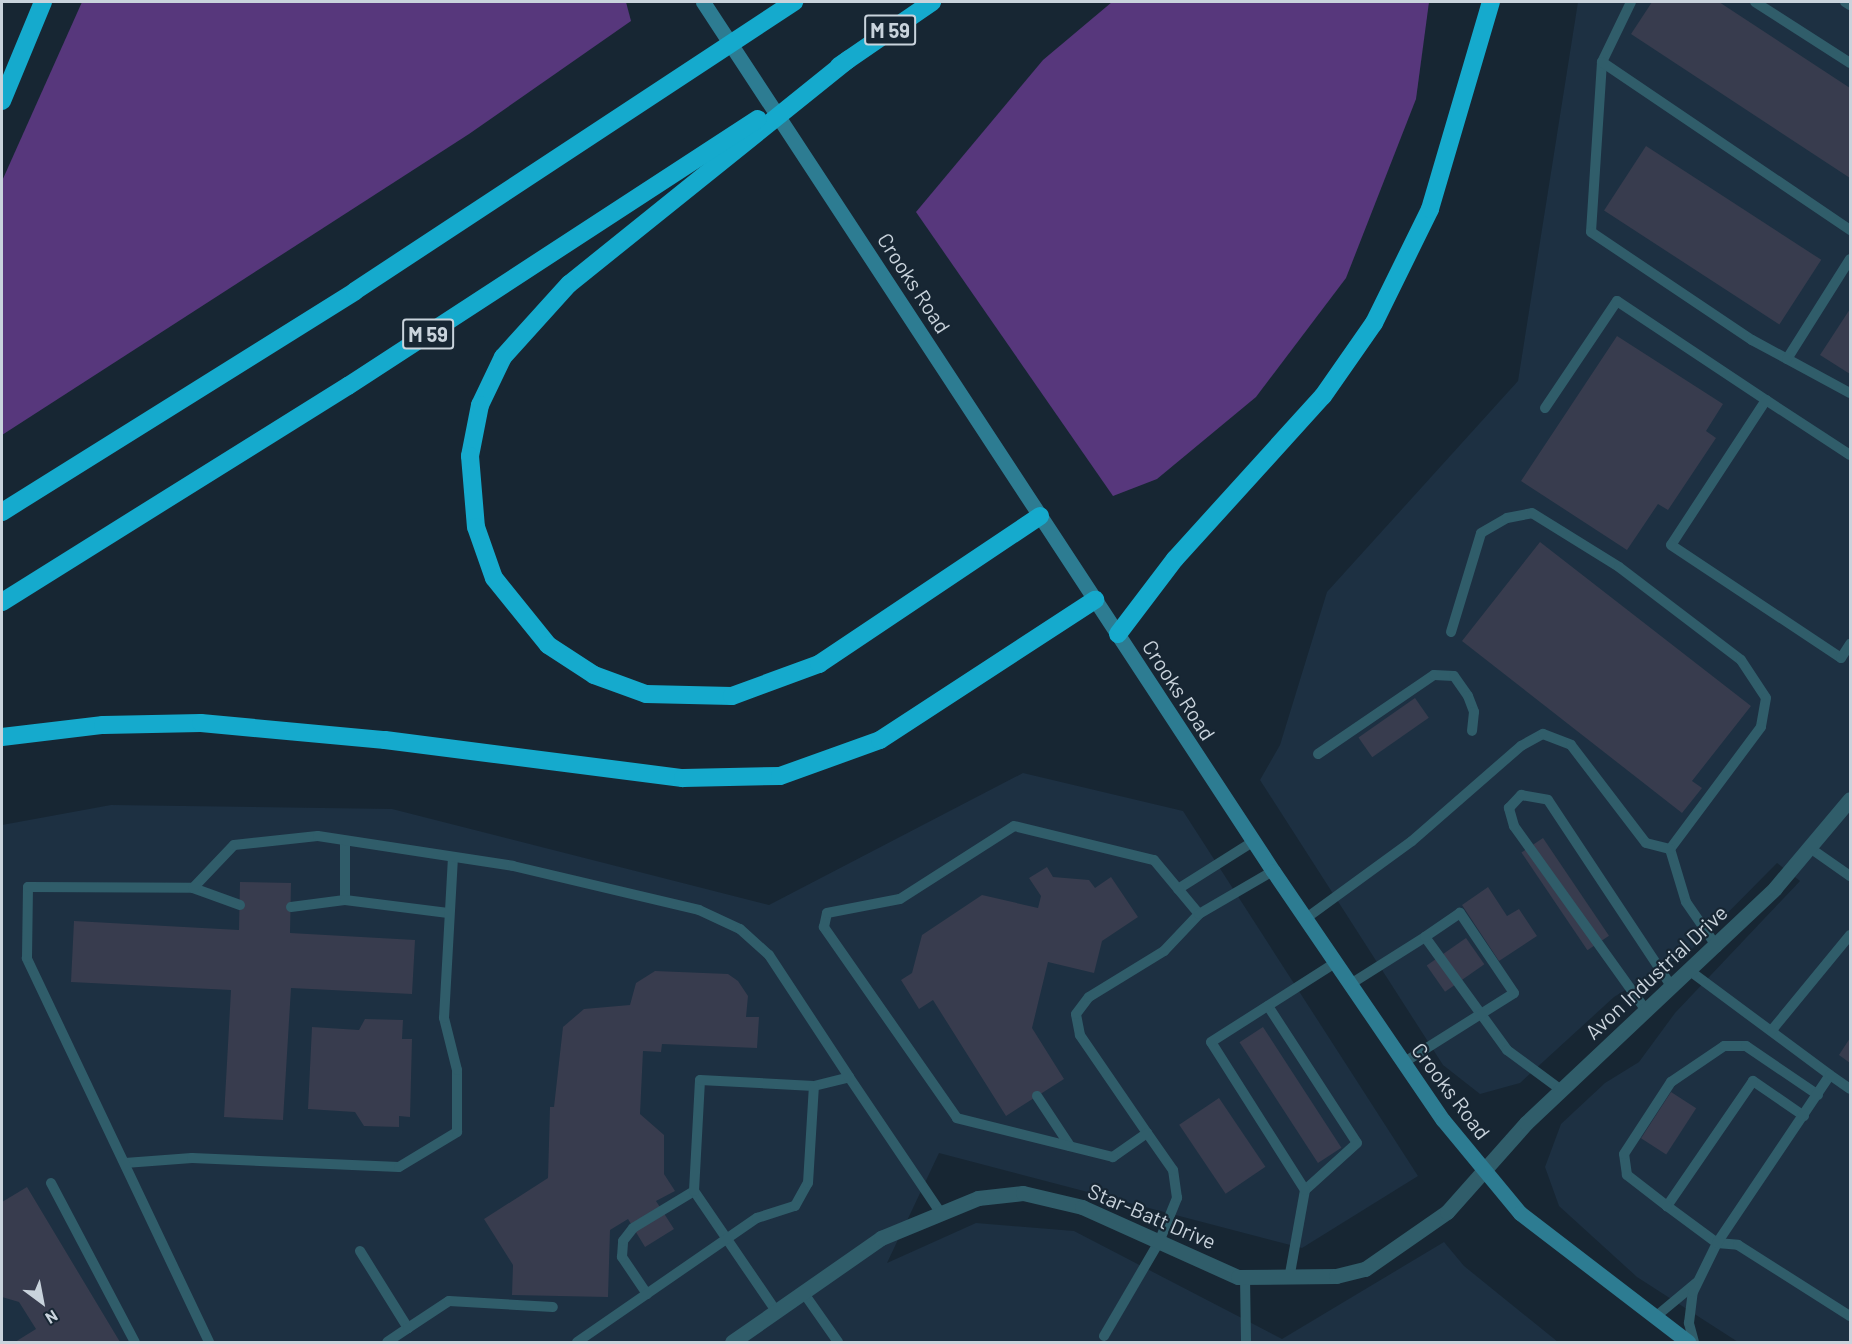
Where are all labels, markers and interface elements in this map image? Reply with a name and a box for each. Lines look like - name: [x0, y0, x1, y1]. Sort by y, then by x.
- road number: M 59: [863, 13, 917, 47]
- street label: Crooks Road: [872, 228, 956, 338]
- road number: M 59: [401, 317, 455, 351]
- street label: Crooks Road: [1137, 635, 1221, 745]
- street label: Avon Industrial Drive: [1580, 900, 1732, 1044]
- street label: Crooks Road: [1407, 1038, 1495, 1144]
- street label: Star-Batt Drive: [1084, 1178, 1220, 1254]
- north arrow: [12, 1272, 72, 1332]
- text: N: [42, 1307, 61, 1329]

